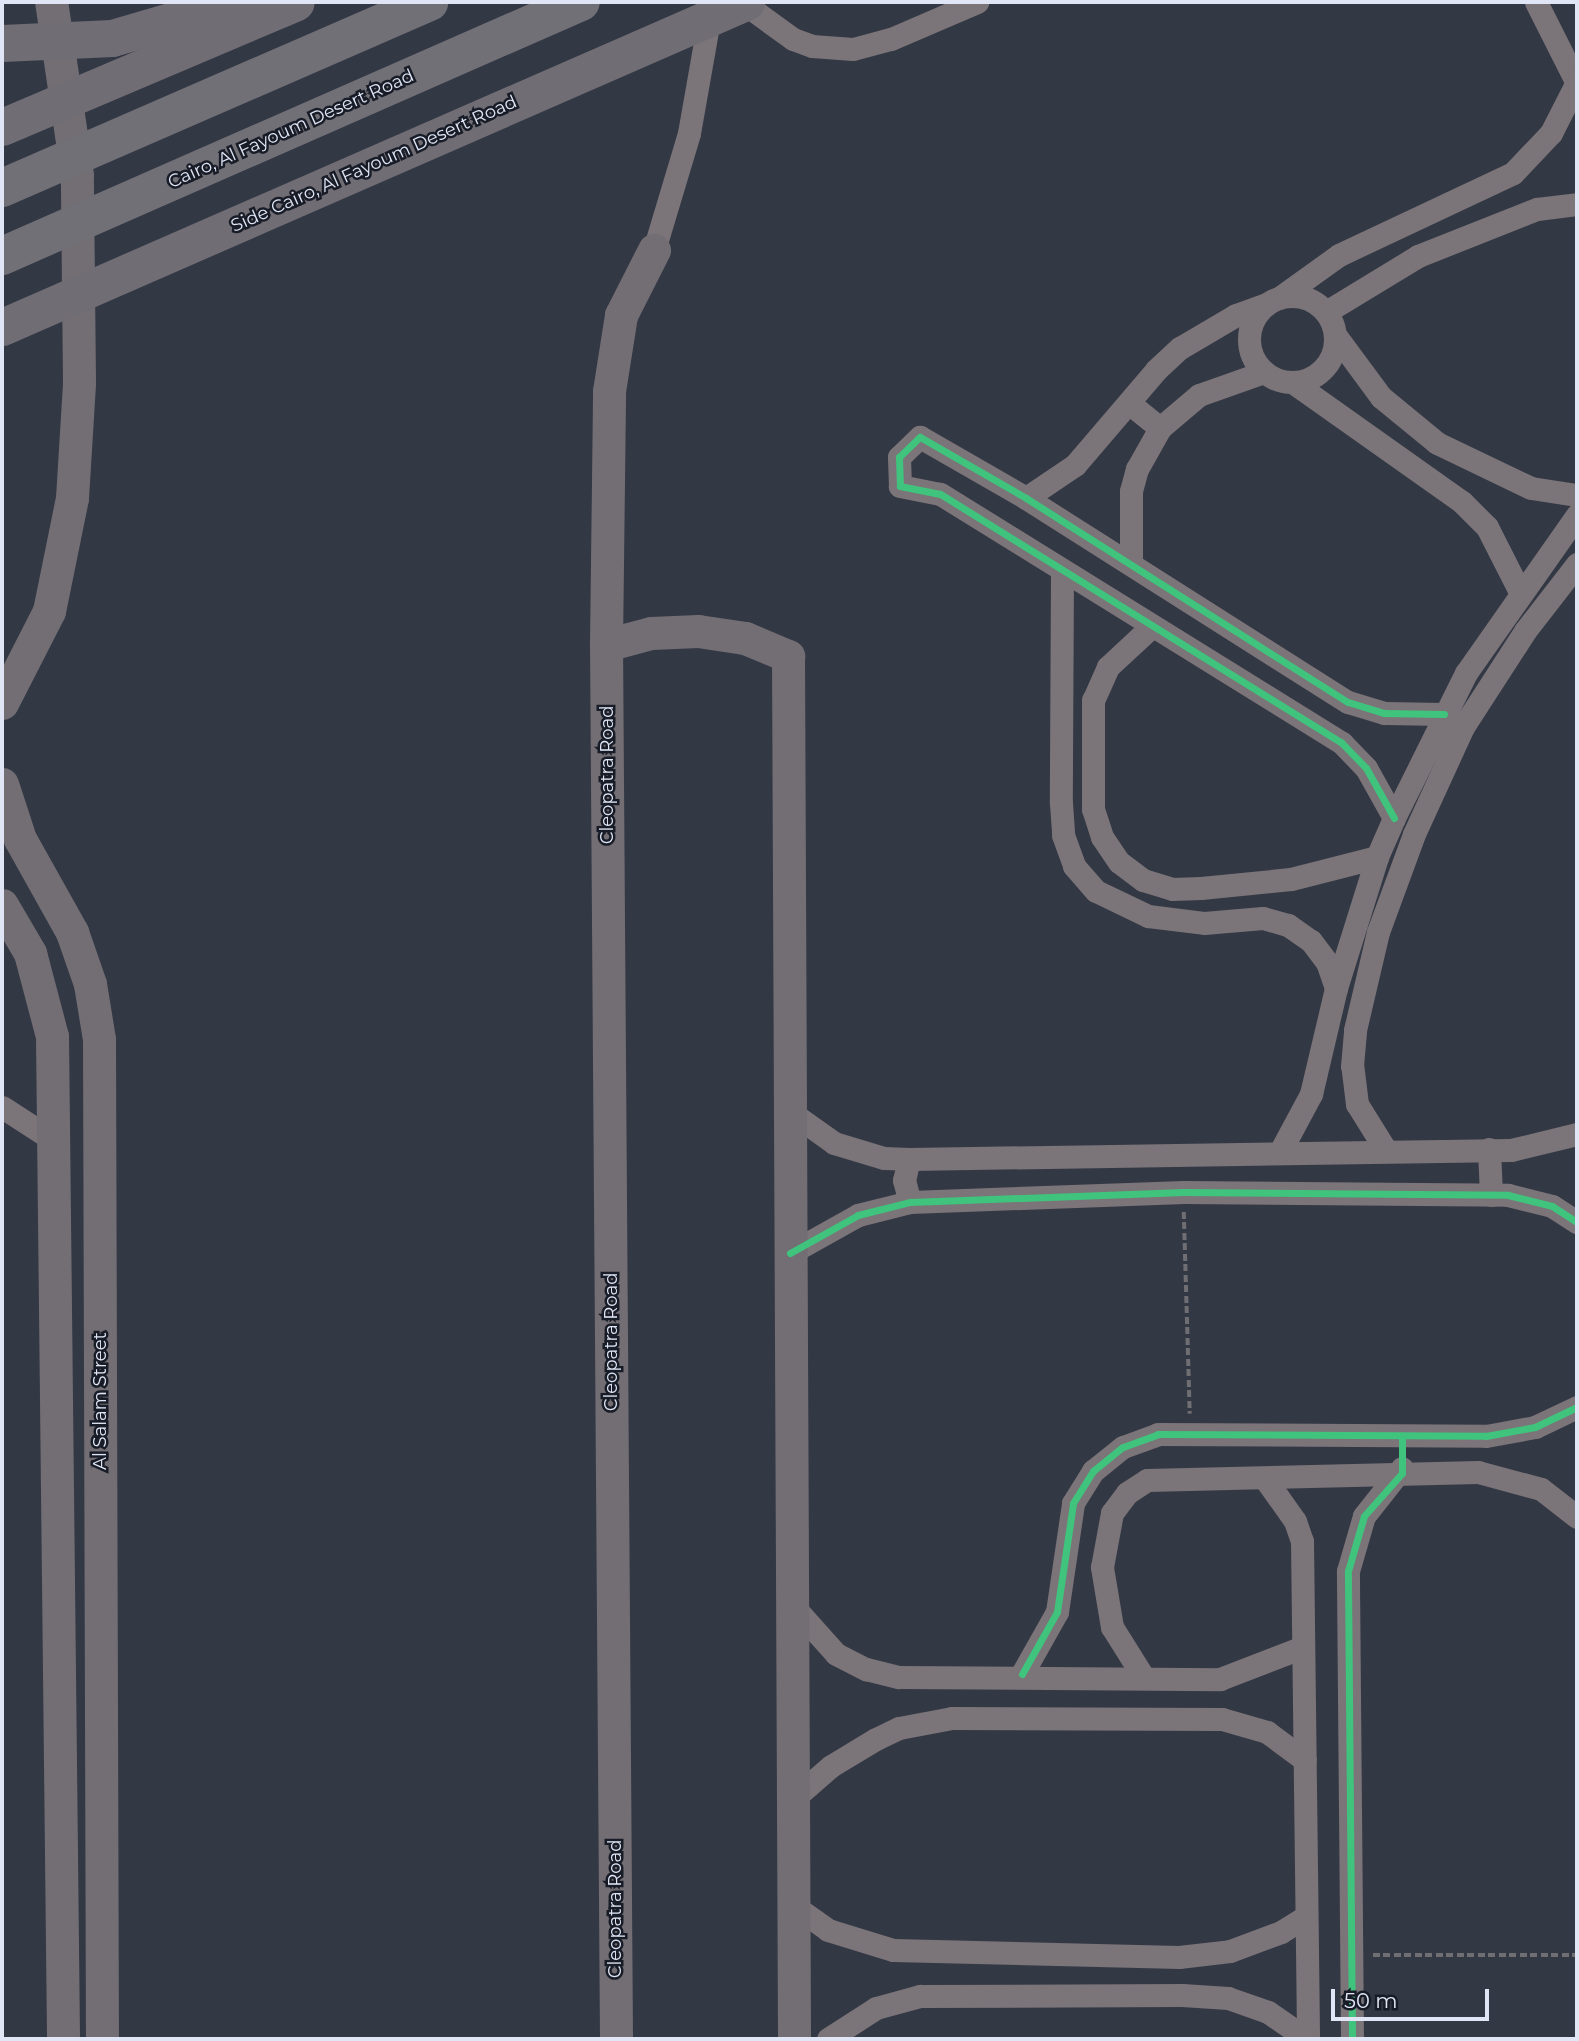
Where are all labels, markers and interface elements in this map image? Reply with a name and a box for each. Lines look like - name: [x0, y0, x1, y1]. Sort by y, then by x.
- street label: Cairo, Al Fayoum Desert Road: [165, 65, 417, 193]
- street label: Side Cairo, Al Fayoum Desert Road: [228, 91, 520, 237]
- street label: Cleopatra Road: [596, 706, 618, 844]
- street label: Cleopatra Road: [600, 1273, 622, 1411]
- street label: Al Salam Street: [89, 1332, 111, 1470]
- street label: Cleopatra Road: [604, 1840, 626, 1978]
- scale bar: [1334, 1974, 1492, 2018]
- text: 50 m: [1344, 1988, 1398, 2013]

